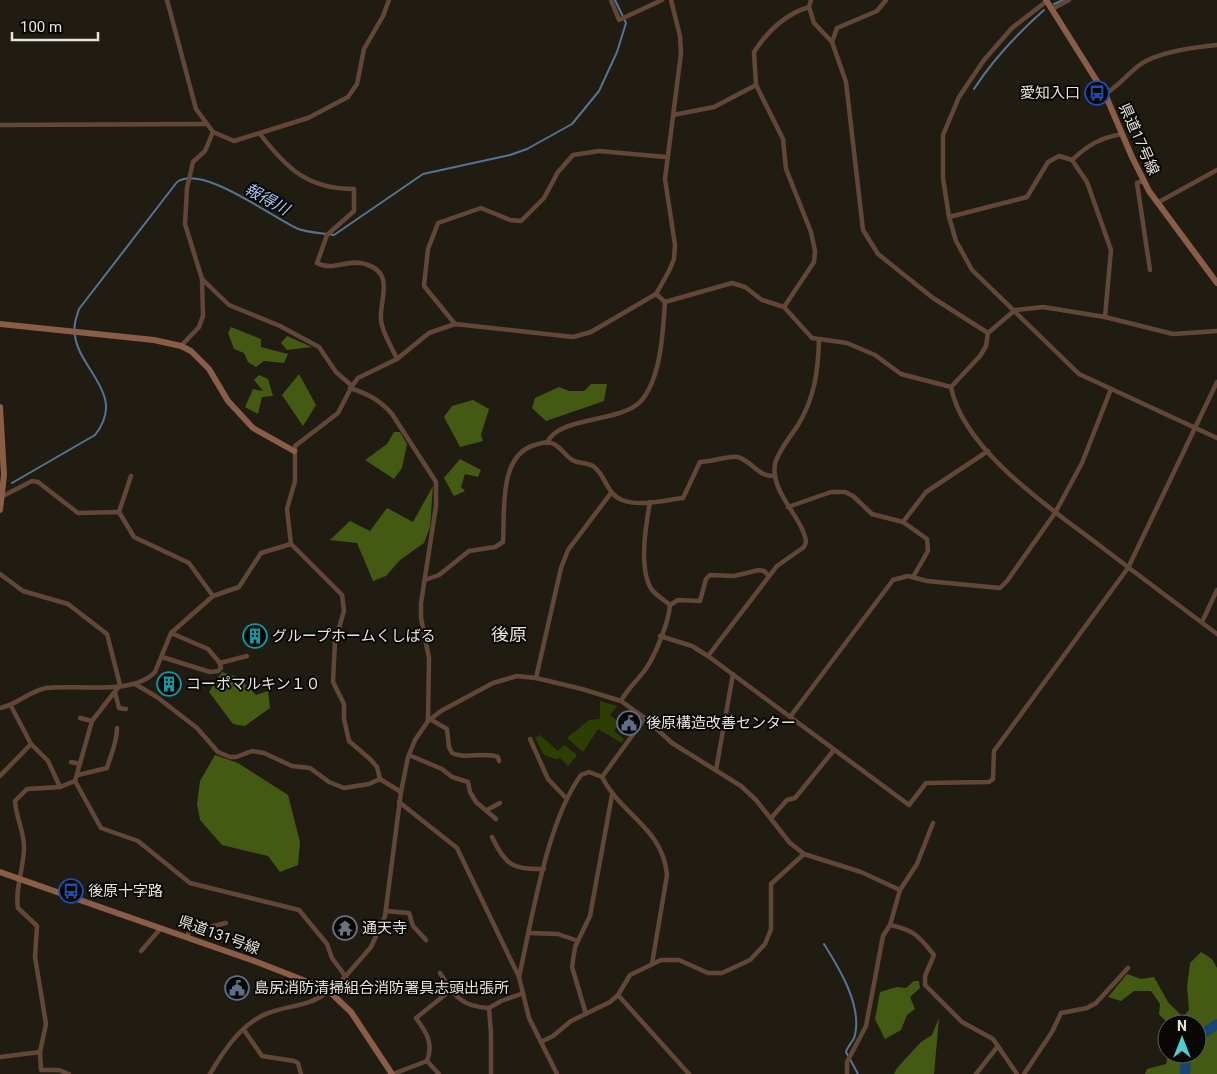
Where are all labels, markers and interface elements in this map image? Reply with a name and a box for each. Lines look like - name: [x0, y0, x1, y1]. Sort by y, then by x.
- scale bar: [12, 10, 99, 42]
- text: 100 m: [20, 18, 62, 36]
- bus stop icon: 愛知入口: [1084, 80, 1110, 106]
- place label: 愛知入口: [1020, 84, 1080, 102]
- street label: 県道17号線: [1115, 100, 1163, 178]
- water label: 報得川: [241, 179, 294, 220]
- building icon: グループホームくしばる: [242, 623, 268, 649]
- district label: 後原: [491, 624, 527, 645]
- place label: グループホームくしばる: [272, 627, 436, 645]
- building icon: コーポマルキン１０: [156, 671, 182, 697]
- place label: コーポマルキン１０: [186, 675, 321, 693]
- public building icon: 後原構造改善センター: [616, 710, 642, 736]
- place label: 後原構造改善センター: [646, 714, 796, 732]
- bus stop icon: 後原十字路: [58, 878, 84, 904]
- place label: 後原十字路: [88, 882, 163, 900]
- street label: 県道131号線: [176, 912, 262, 958]
- temple icon: 通天寺: [332, 915, 358, 941]
- place label: 通天寺: [362, 919, 407, 937]
- public building icon: 島尻消防清掃組合消防署具志頭出張所: [224, 975, 250, 1001]
- place label: 島尻消防清掃組合消防署具志頭出張所: [254, 979, 509, 997]
- north arrow: [1157, 1014, 1207, 1064]
- text: N: [1177, 1018, 1187, 1034]

